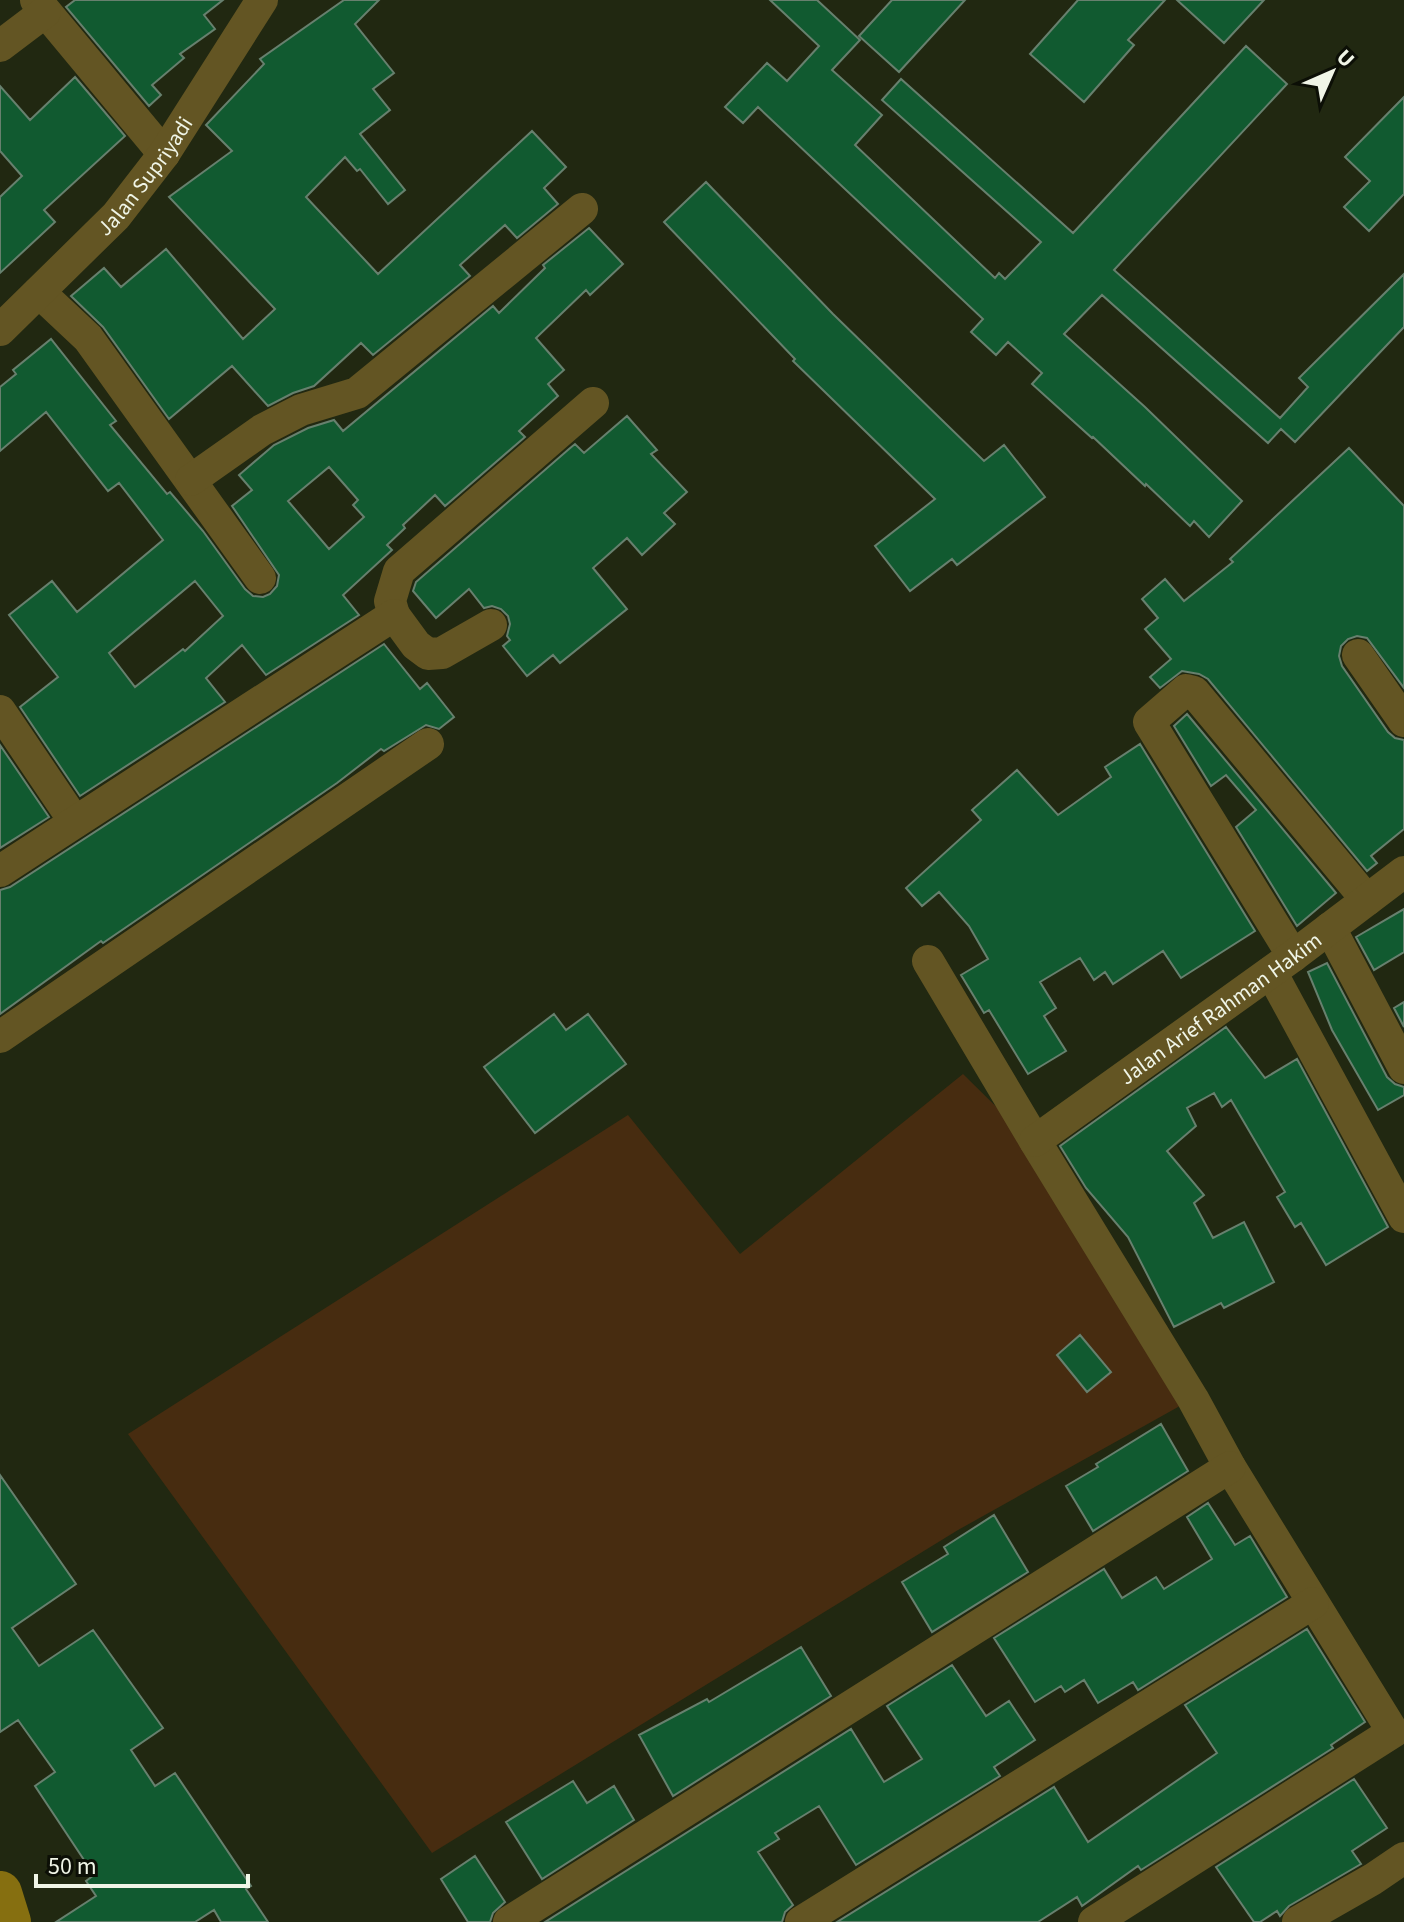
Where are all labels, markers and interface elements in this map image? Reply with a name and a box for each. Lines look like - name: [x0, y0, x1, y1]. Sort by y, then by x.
- north arrow: [1292, 32, 1372, 112]
- text: U: [1329, 42, 1362, 75]
- street label: Jalan Supriyadi: [90, 110, 201, 243]
- street label: Jalan Arief Rahman Hakim: [1113, 925, 1329, 1093]
- scale bar: [36, 1838, 248, 1888]
- text: 50 m: [48, 1849, 97, 1884]

